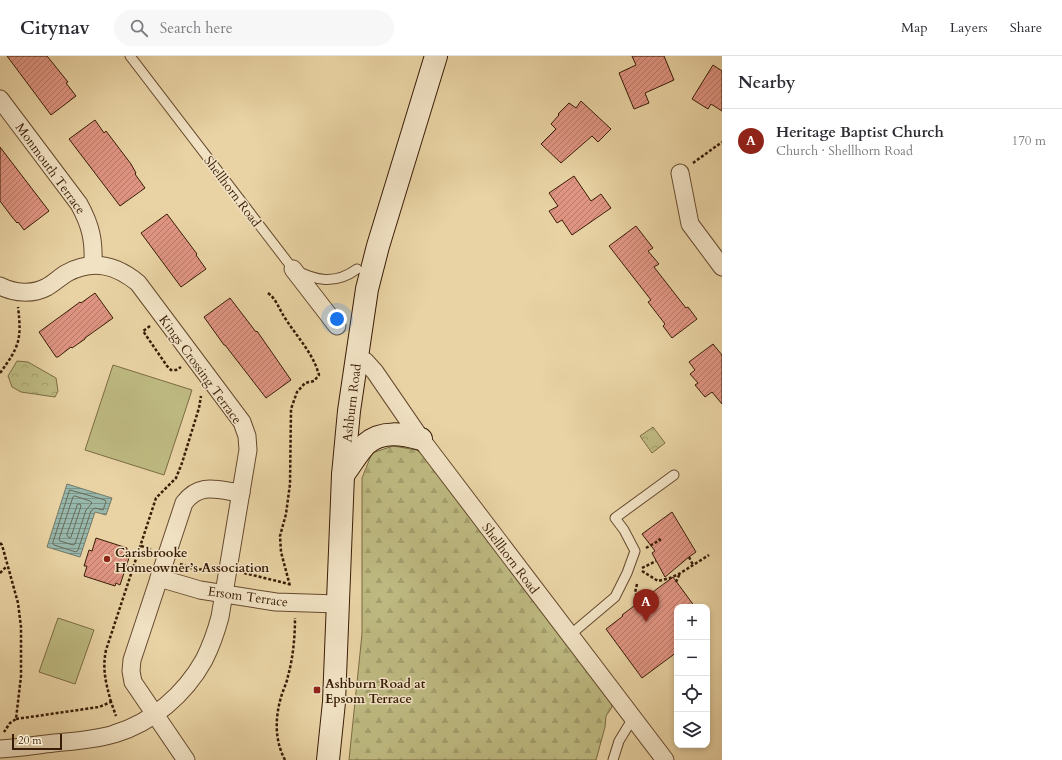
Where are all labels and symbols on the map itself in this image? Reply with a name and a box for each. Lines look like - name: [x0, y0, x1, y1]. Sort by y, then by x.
- street label: Monmouth Terrace: [11, 119, 90, 218]
- street label: Shellhorn Road: [200, 152, 265, 231]
- your location: [327, 309, 347, 329]
- street label: Kings Crossing Terrace: [155, 312, 246, 428]
- street label: Ashburn Road: [338, 363, 366, 443]
- street label: Shellhorn Road: [478, 519, 543, 598]
- place label: Carisbrooke Homeowner’s Association: [115, 544, 270, 577]
- marker: Carisbrooke Homeowner’s Association: [102, 554, 112, 564]
- street label: Ersom Terrace: [207, 582, 289, 612]
- pin: A: [633, 589, 659, 622]
- place label: Ashburn Road at Epsom Terrace: [325, 675, 426, 708]
- marker: Ashburn Road at Epsom Terrace: [312, 685, 322, 695]
- scale bar: [12, 732, 62, 751]

